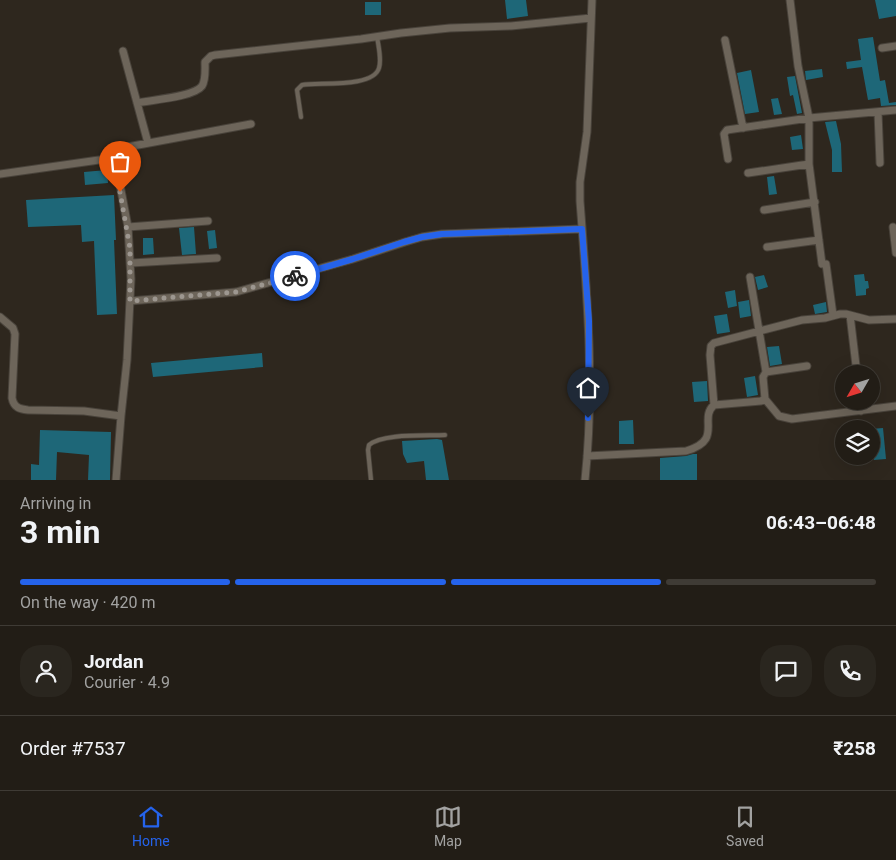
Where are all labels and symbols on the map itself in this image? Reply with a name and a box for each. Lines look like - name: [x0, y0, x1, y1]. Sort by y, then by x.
- pin: [99, 141, 141, 192]
- courier: [270, 251, 320, 301]
- north arrow: [835, 365, 880, 410]
- pin: [567, 367, 609, 418]

